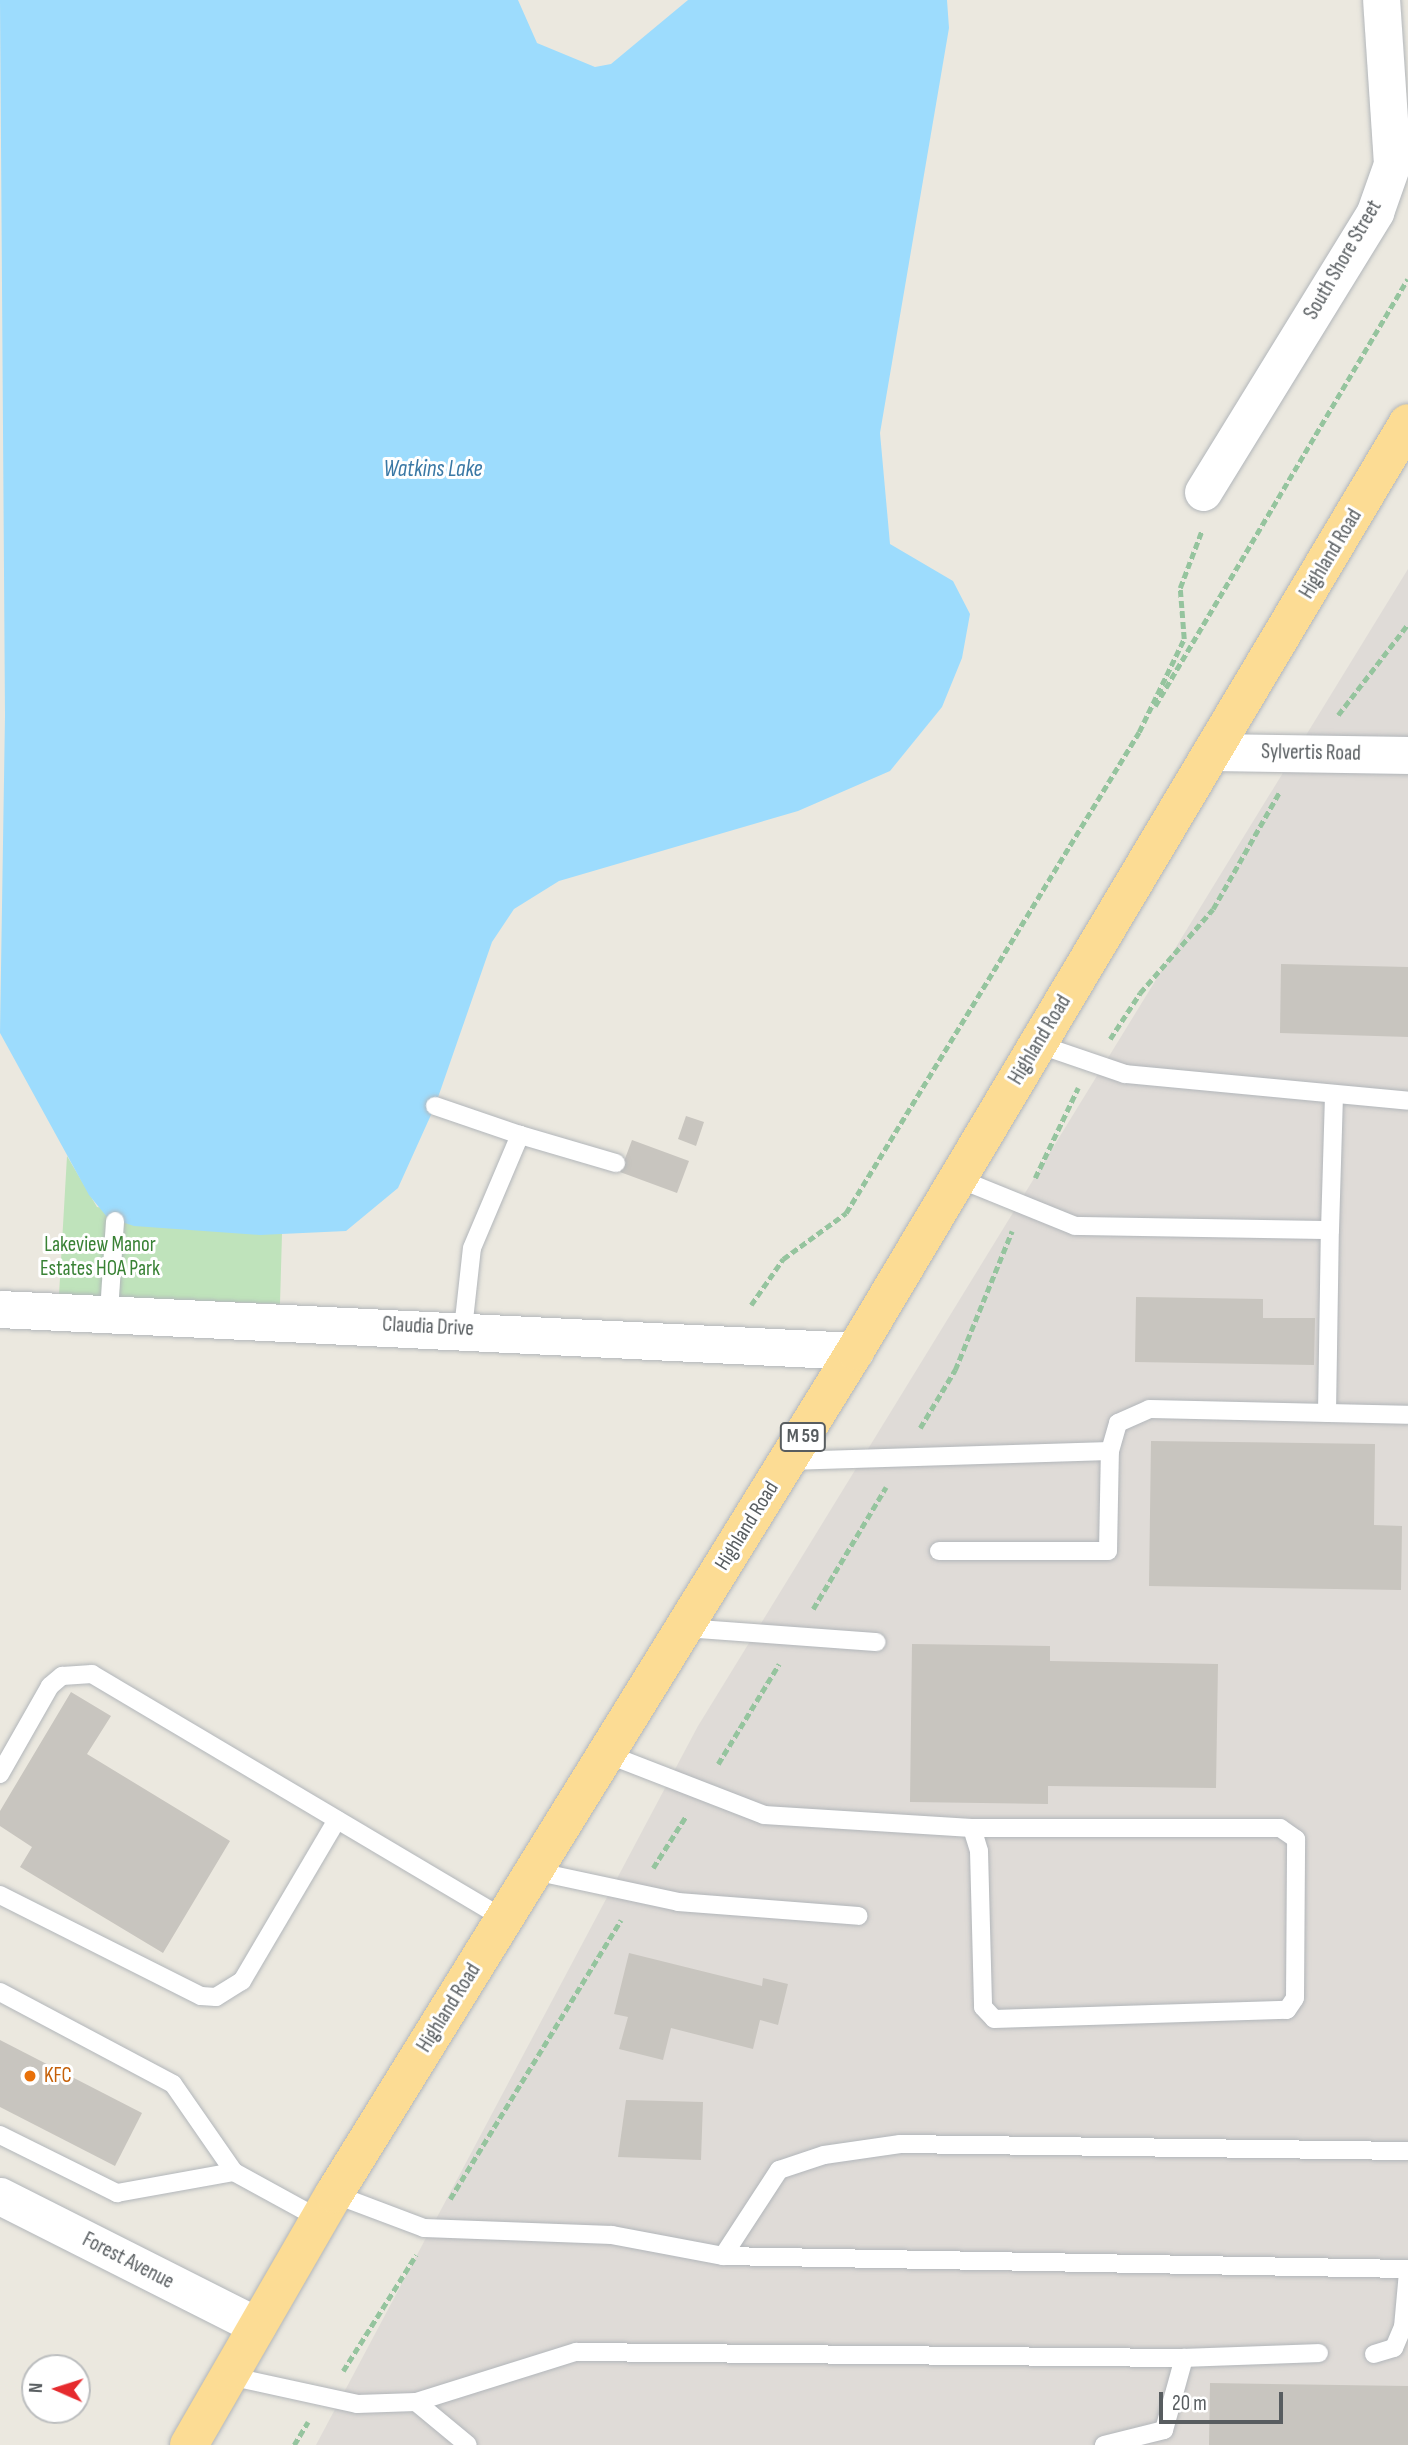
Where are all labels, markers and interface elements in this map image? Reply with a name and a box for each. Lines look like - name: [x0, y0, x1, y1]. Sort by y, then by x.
- street label: South Shore Street: [1299, 196, 1387, 324]
- water label: Watkins Lake: [383, 455, 483, 483]
- street label: Highland Road: [1294, 505, 1368, 603]
- street label: Sylvertis Road: [1261, 740, 1361, 766]
- street label: Highland Road: [1003, 991, 1077, 1089]
- park label: Lakeview Manor Estates HOA Park: [40, 1232, 160, 1282]
- street label: Claudia Drive: [382, 1312, 474, 1342]
- road number: M 59: [778, 1422, 828, 1452]
- street label: Highland Road: [710, 1477, 784, 1575]
- street label: Highland Road: [412, 1959, 486, 2057]
- place label: KFC: [44, 2063, 72, 2089]
- marker: KFC: [22, 2068, 38, 2084]
- street label: Forest Avenue: [78, 2227, 178, 2295]
- north arrow: [21, 2354, 91, 2424]
- scale bar: [1163, 2378, 1287, 2422]
- text: N: [25, 2382, 48, 2394]
- text: 20 m: [1172, 2391, 1207, 2416]

